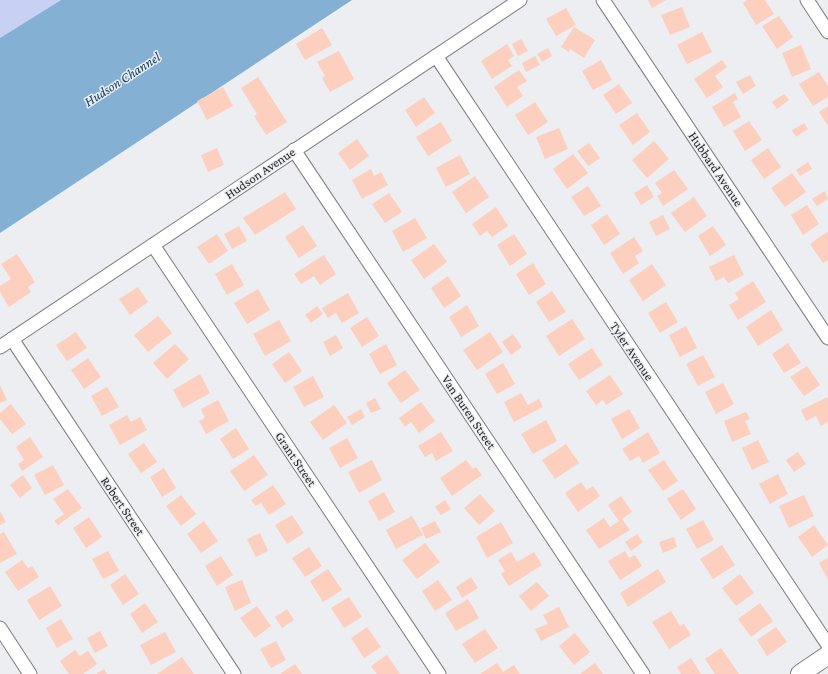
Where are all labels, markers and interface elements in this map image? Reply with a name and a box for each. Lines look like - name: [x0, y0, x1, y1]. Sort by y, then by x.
- water label: Hudson Channel: [81, 48, 163, 109]
- street label: Hubbard Avenue: [686, 129, 747, 209]
- street label: Hudson Avenue: [222, 144, 298, 202]
- street label: Tyler Avenue: [607, 319, 657, 383]
- street label: Van Buren Street: [439, 372, 500, 453]
- street label: Grant Street: [272, 429, 320, 490]
- street label: Robert Street: [98, 474, 149, 539]

